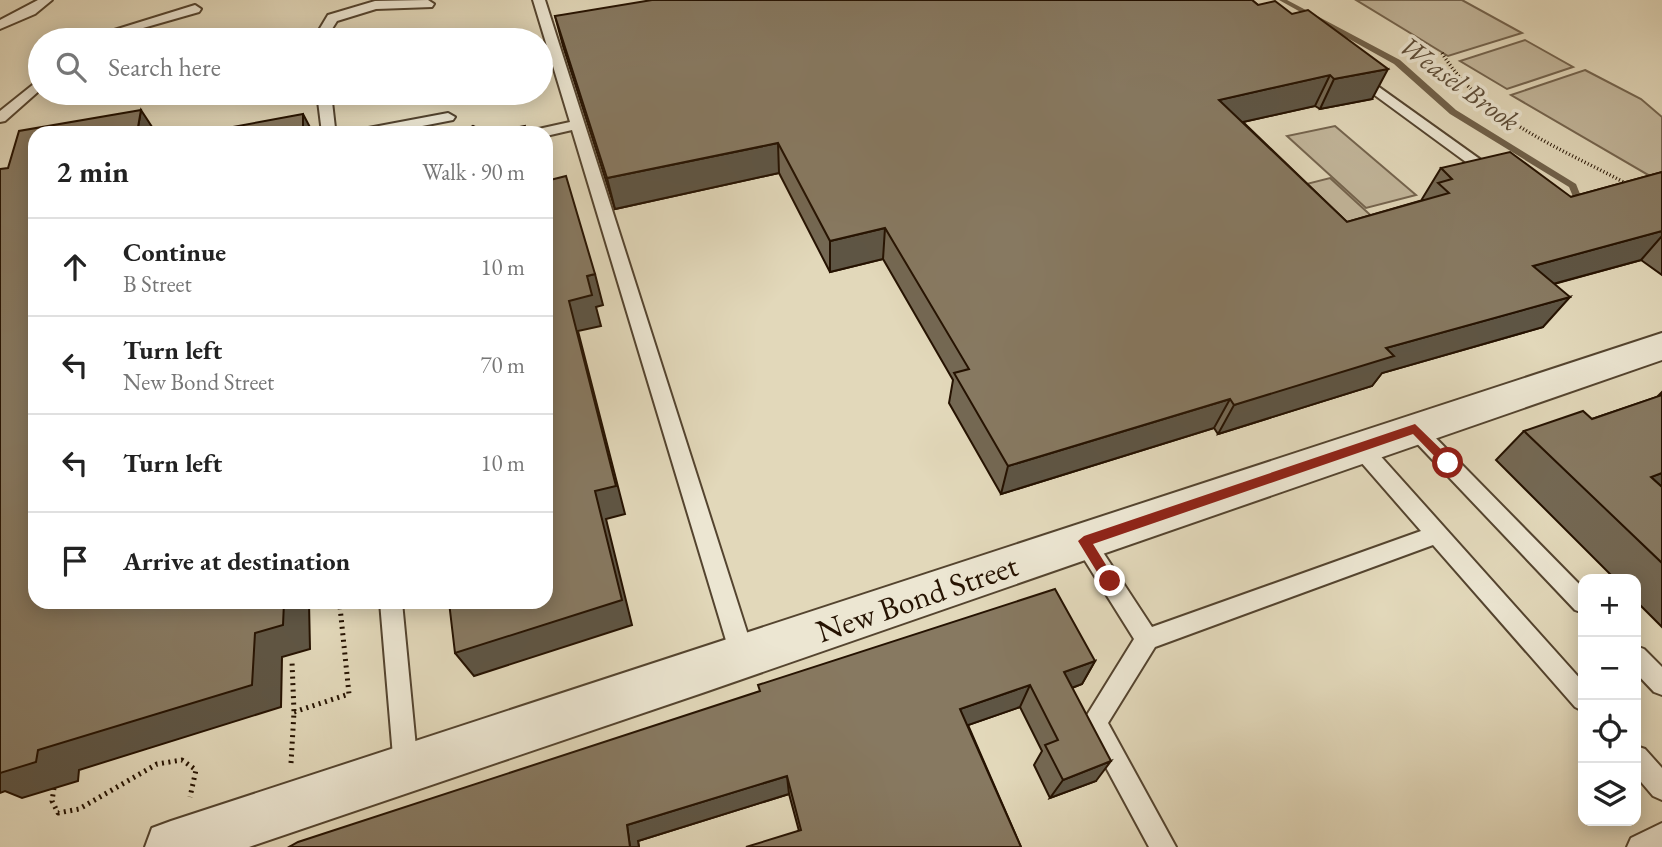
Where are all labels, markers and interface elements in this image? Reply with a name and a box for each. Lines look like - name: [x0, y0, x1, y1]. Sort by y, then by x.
- water label: Weasel Brook: [1393, 27, 1528, 139]
- search box: [28, 28, 553, 105]
- icon: search: [52, 48, 90, 86]
- text: Search here: [108, 50, 221, 84]
- text: 2 min: [56, 152, 129, 191]
- text: Walk · 90 m: [422, 157, 525, 187]
- text: Continue: [123, 235, 226, 269]
- icon: ahead: [56, 248, 94, 286]
- text: 10 m: [480, 252, 525, 282]
- text: B Street: [123, 269, 192, 299]
- text: Turn left: [123, 333, 222, 367]
- icon: left: [56, 346, 94, 384]
- text: 70 m: [480, 350, 525, 380]
- text: New Bond Street: [123, 367, 274, 397]
- icon: left: [56, 444, 94, 482]
- text: Turn left: [123, 446, 222, 480]
- route start: [1432, 447, 1463, 478]
- text: 10 m: [480, 448, 525, 478]
- icon: arrive: [56, 542, 94, 580]
- text: Arrive at destination: [123, 544, 350, 578]
- street label: New Bond Street: [811, 544, 1023, 652]
- route end: [1094, 565, 1125, 596]
- map controls: [1578, 574, 1641, 826]
- button: +: [1578, 574, 1641, 637]
- button: −: [1578, 637, 1641, 700]
- button: locate: [1578, 700, 1641, 763]
- button: layers: [1578, 763, 1641, 826]

